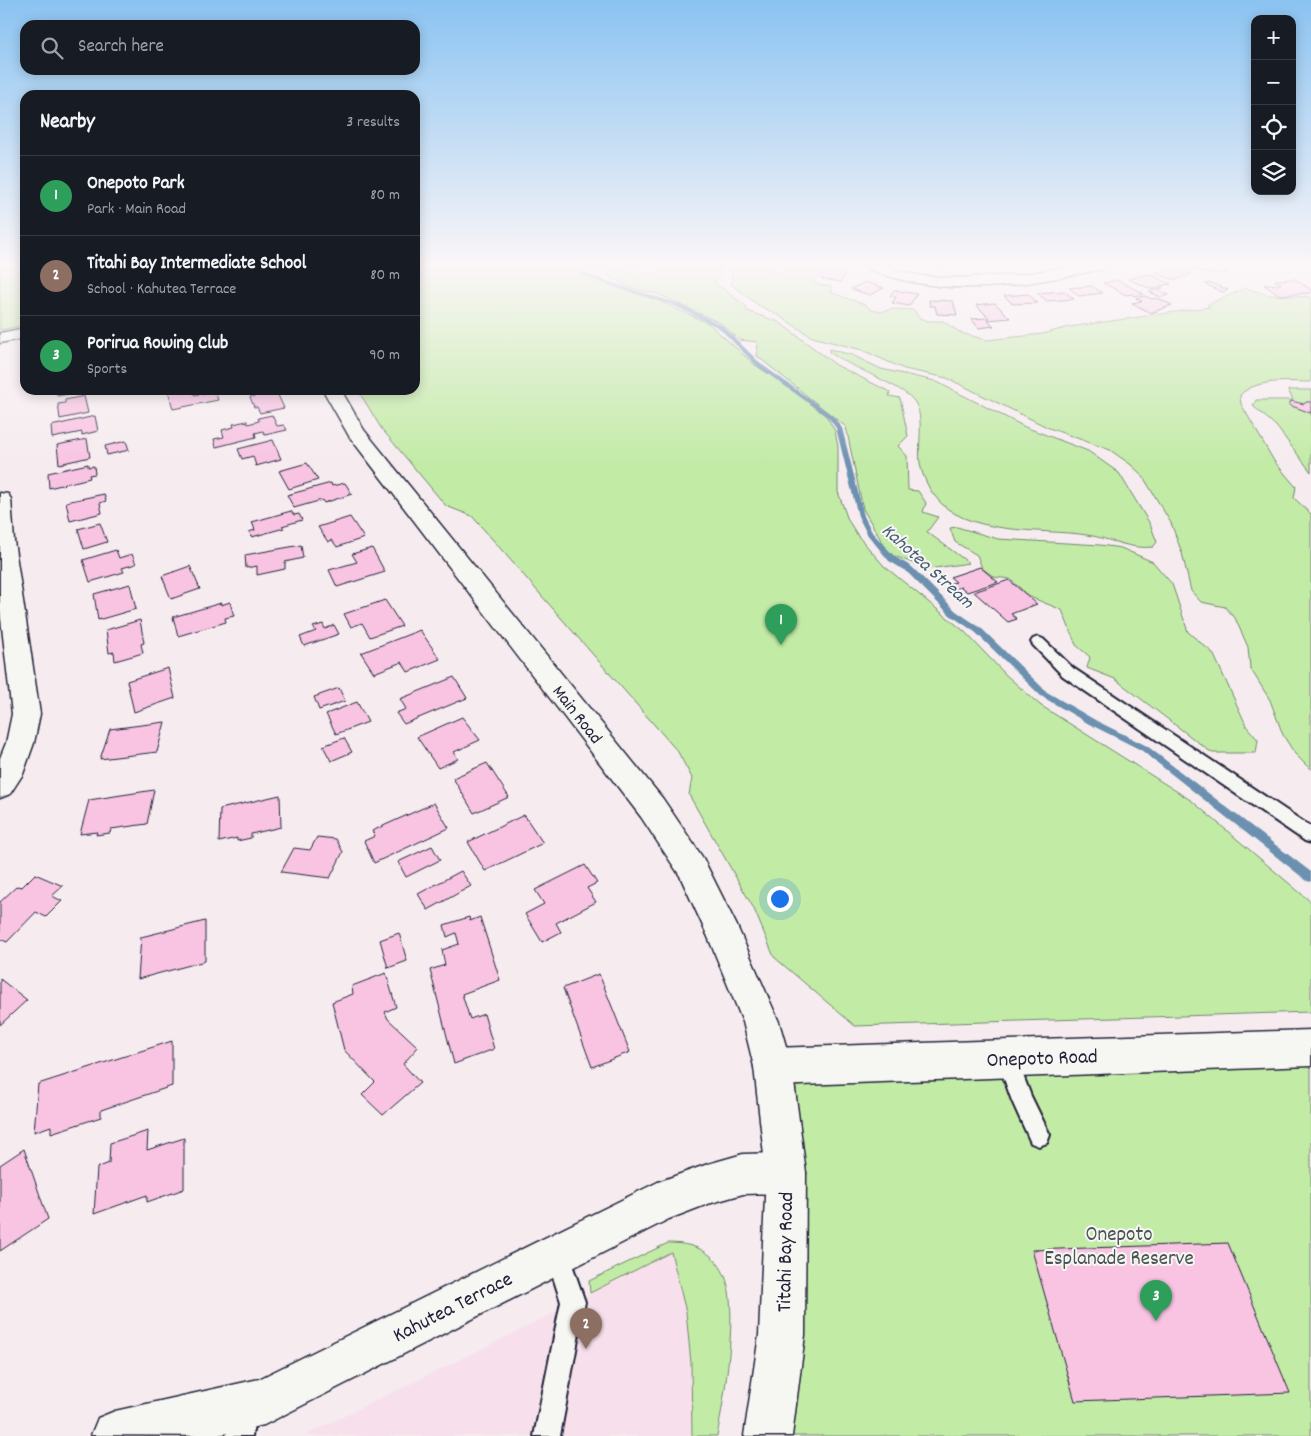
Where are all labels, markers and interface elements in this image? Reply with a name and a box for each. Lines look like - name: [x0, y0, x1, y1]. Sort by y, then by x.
- map controls: [1251, 15, 1296, 195]
- button: +: [1251, 15, 1296, 60]
- search box: [20, 20, 420, 75]
- icon: search: [38, 34, 66, 62]
- text: Search here: [78, 34, 164, 61]
- button: −: [1251, 60, 1296, 105]
- button: locate: [1251, 105, 1296, 150]
- text: Nearby: [40, 108, 95, 138]
- text: 3 results: [346, 111, 400, 134]
- button: layers: [1251, 150, 1296, 195]
- text: Onepoto Park: [87, 171, 184, 198]
- text: 1: [54, 184, 58, 207]
- text: 80 m: [370, 184, 400, 207]
- text: Park · Main Road: [87, 198, 186, 221]
- text: Titahi Bay Intermediate School: [87, 251, 306, 278]
- text: 2: [53, 264, 60, 287]
- text: 80 m: [370, 264, 400, 287]
- text: School · Kahutea Terrace: [87, 278, 236, 301]
- text: Porirua Rowing Club: [87, 331, 228, 358]
- text: 3: [52, 344, 60, 367]
- text: 90 m: [369, 344, 400, 367]
- text: Sports: [87, 358, 127, 381]
- water label: Kahotea Stream: [874, 519, 980, 617]
- pin: 1: [765, 604, 797, 645]
- street label: Main Road: [545, 681, 607, 750]
- your location: [767, 886, 793, 912]
- street label: Onepoto Road: [986, 1043, 1098, 1077]
- street label: Titahi Bay Road: [771, 1192, 803, 1313]
- park label: Onepoto Esplanade Reserve: [1044, 1221, 1194, 1275]
- street label: Kahutea Terrace: [388, 1266, 518, 1352]
- pin: 3: [1140, 1280, 1172, 1321]
- pin: 2: [570, 1308, 602, 1349]

